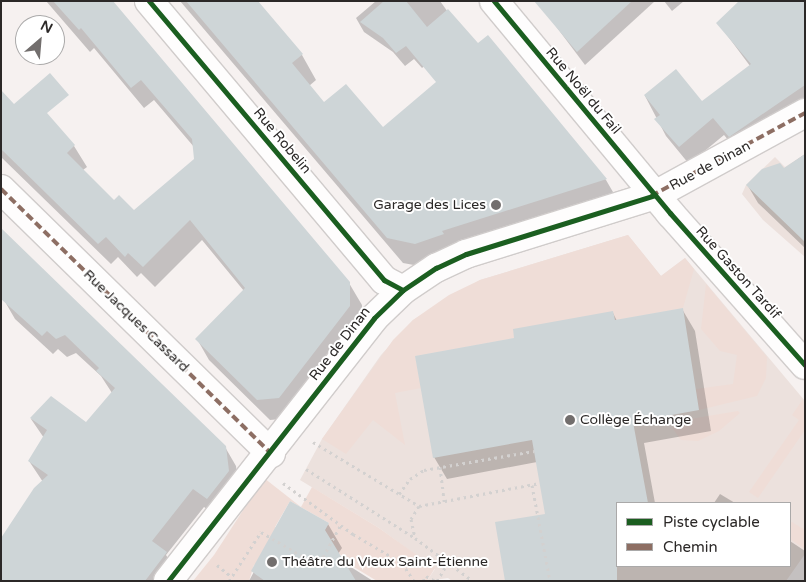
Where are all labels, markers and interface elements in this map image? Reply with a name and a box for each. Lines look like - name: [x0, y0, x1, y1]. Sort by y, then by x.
- north arrow: [15, 15, 65, 65]
- text: N: [38, 17, 55, 37]
- street label: Rue Noël du Fail: [542, 44, 624, 138]
- street label: Rue Robelin: [250, 105, 314, 177]
- street label: Rue de Dinan: [667, 138, 753, 194]
- place label: Garage des Lices: [373, 197, 486, 213]
- marker: Garage des Lices: [490, 199, 502, 211]
- street label: Rue Gaston Tardif: [692, 223, 784, 323]
- street label: Rue Jacques Cassard: [80, 266, 192, 376]
- street label: Rue de Dinan: [306, 304, 374, 384]
- place label: Collège Échange: [580, 412, 691, 428]
- marker: Collège Échange: [564, 414, 576, 426]
- legend: [616, 502, 791, 567]
- text: Piste cyclable: [663, 513, 760, 531]
- text: Chemin: [663, 538, 718, 556]
- place label: Théâtre du Vieux Saint-Étienne: [282, 554, 488, 570]
- marker: Théâtre du Vieux Saint-Étienne: [266, 556, 278, 568]

